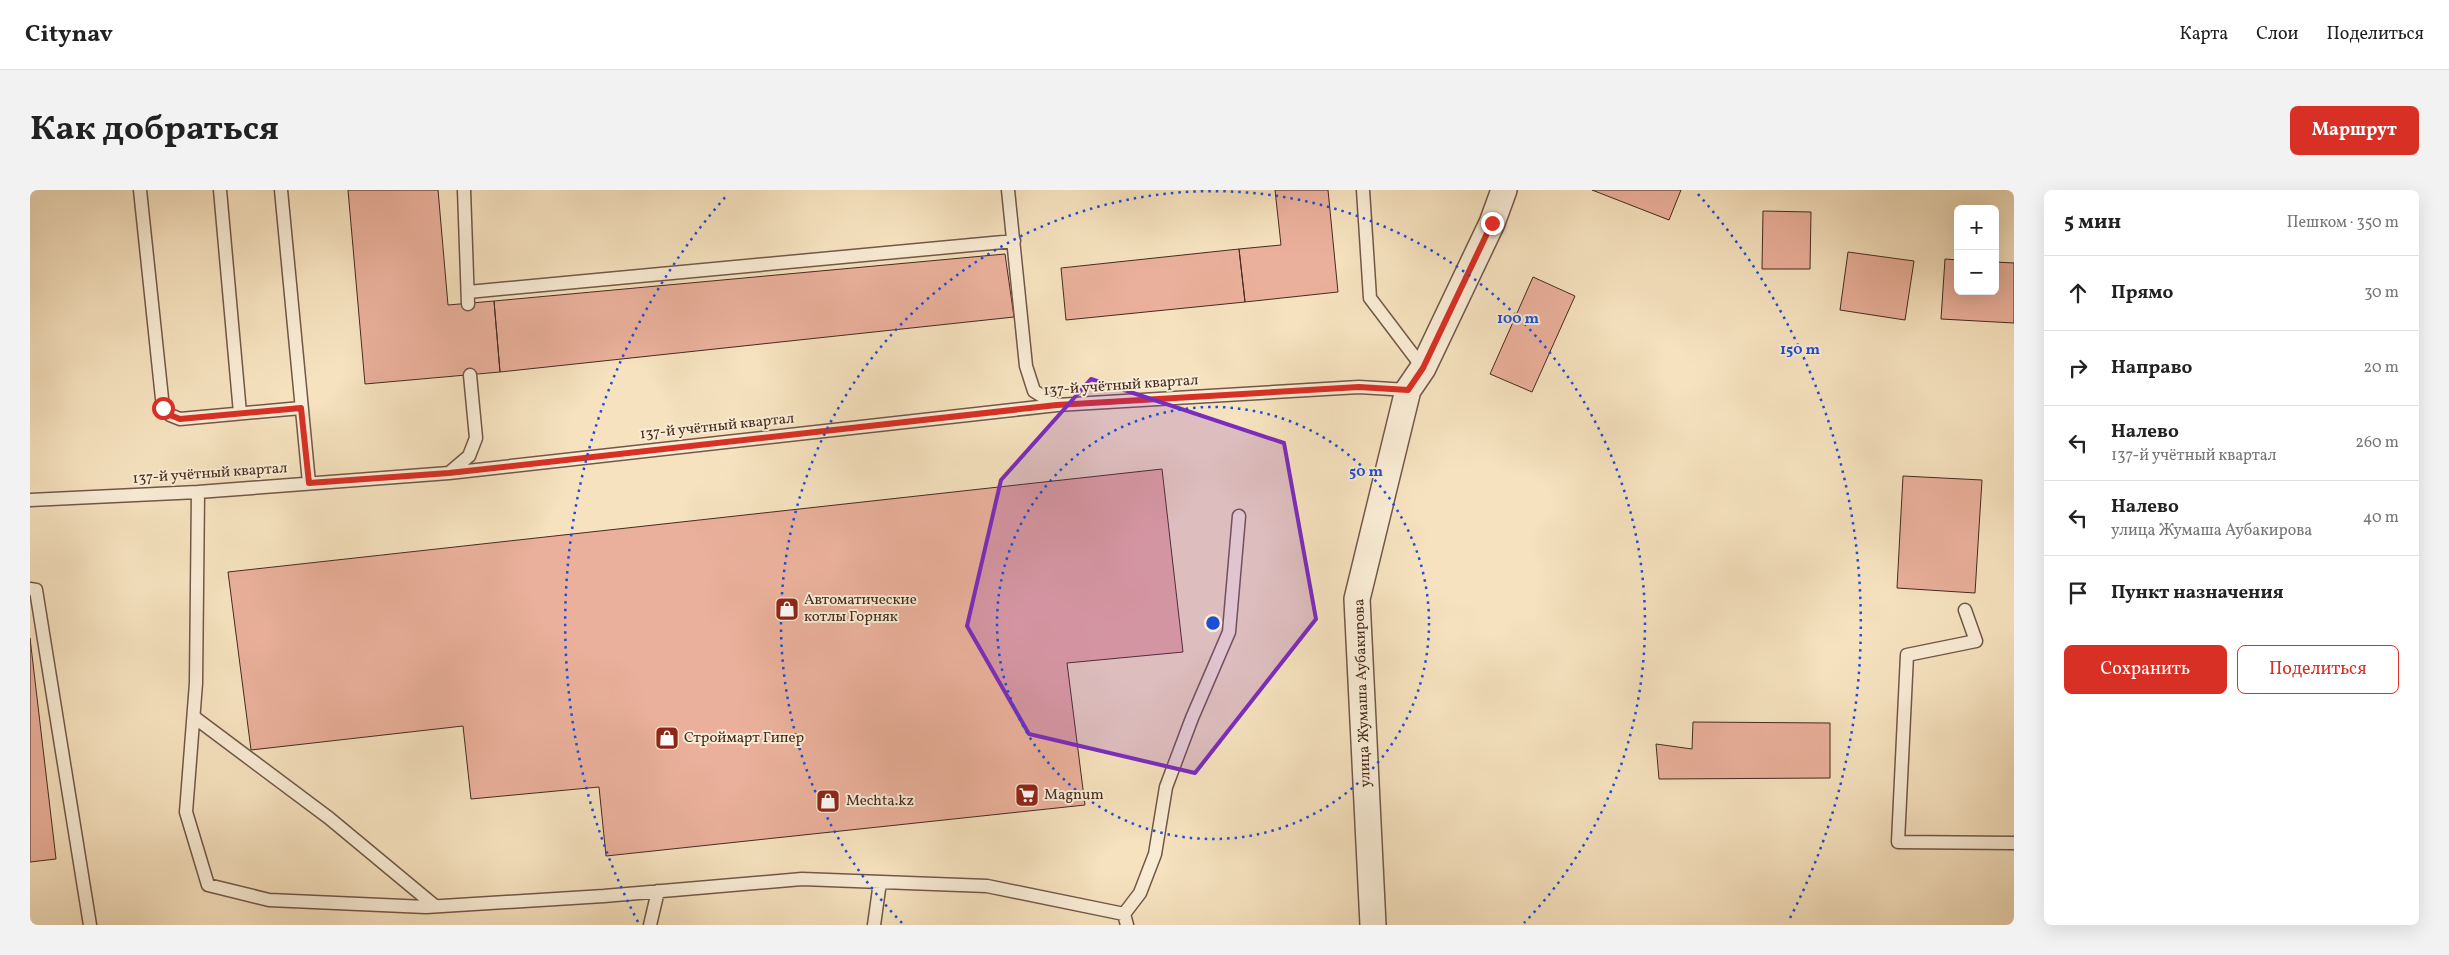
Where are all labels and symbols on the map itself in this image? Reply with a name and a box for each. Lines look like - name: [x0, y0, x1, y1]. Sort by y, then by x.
- route end: [1481, 212, 1504, 235]
- text: 100 m: [1497, 309, 1540, 330]
- text: 150 m: [1780, 340, 1820, 361]
- street label: 137-й учётный квартал: [1043, 370, 1199, 402]
- route start: [152, 397, 175, 420]
- street label: 137-й учётный квартал: [639, 408, 795, 446]
- street label: 137-й учётный квартал: [132, 458, 288, 490]
- text: 50 m: [1349, 462, 1383, 483]
- place label: Автоматические котлы Горняк: [804, 590, 917, 628]
- shop icon: Автоматические котлы Горняк: [774, 596, 800, 622]
- street label: улица Жумаша Аубакирова: [1349, 598, 1377, 788]
- centre of rings: [1204, 614, 1222, 632]
- shop icon: Строймарт Гипер: [654, 725, 680, 751]
- place label: Строймарт Гипер: [684, 728, 804, 749]
- supermarket icon: Magnum: [1014, 782, 1040, 808]
- place label: Magnum: [1044, 785, 1104, 806]
- shop icon: Mechta.kz: [815, 788, 841, 814]
- place label: Mechta.kz: [846, 791, 914, 812]

